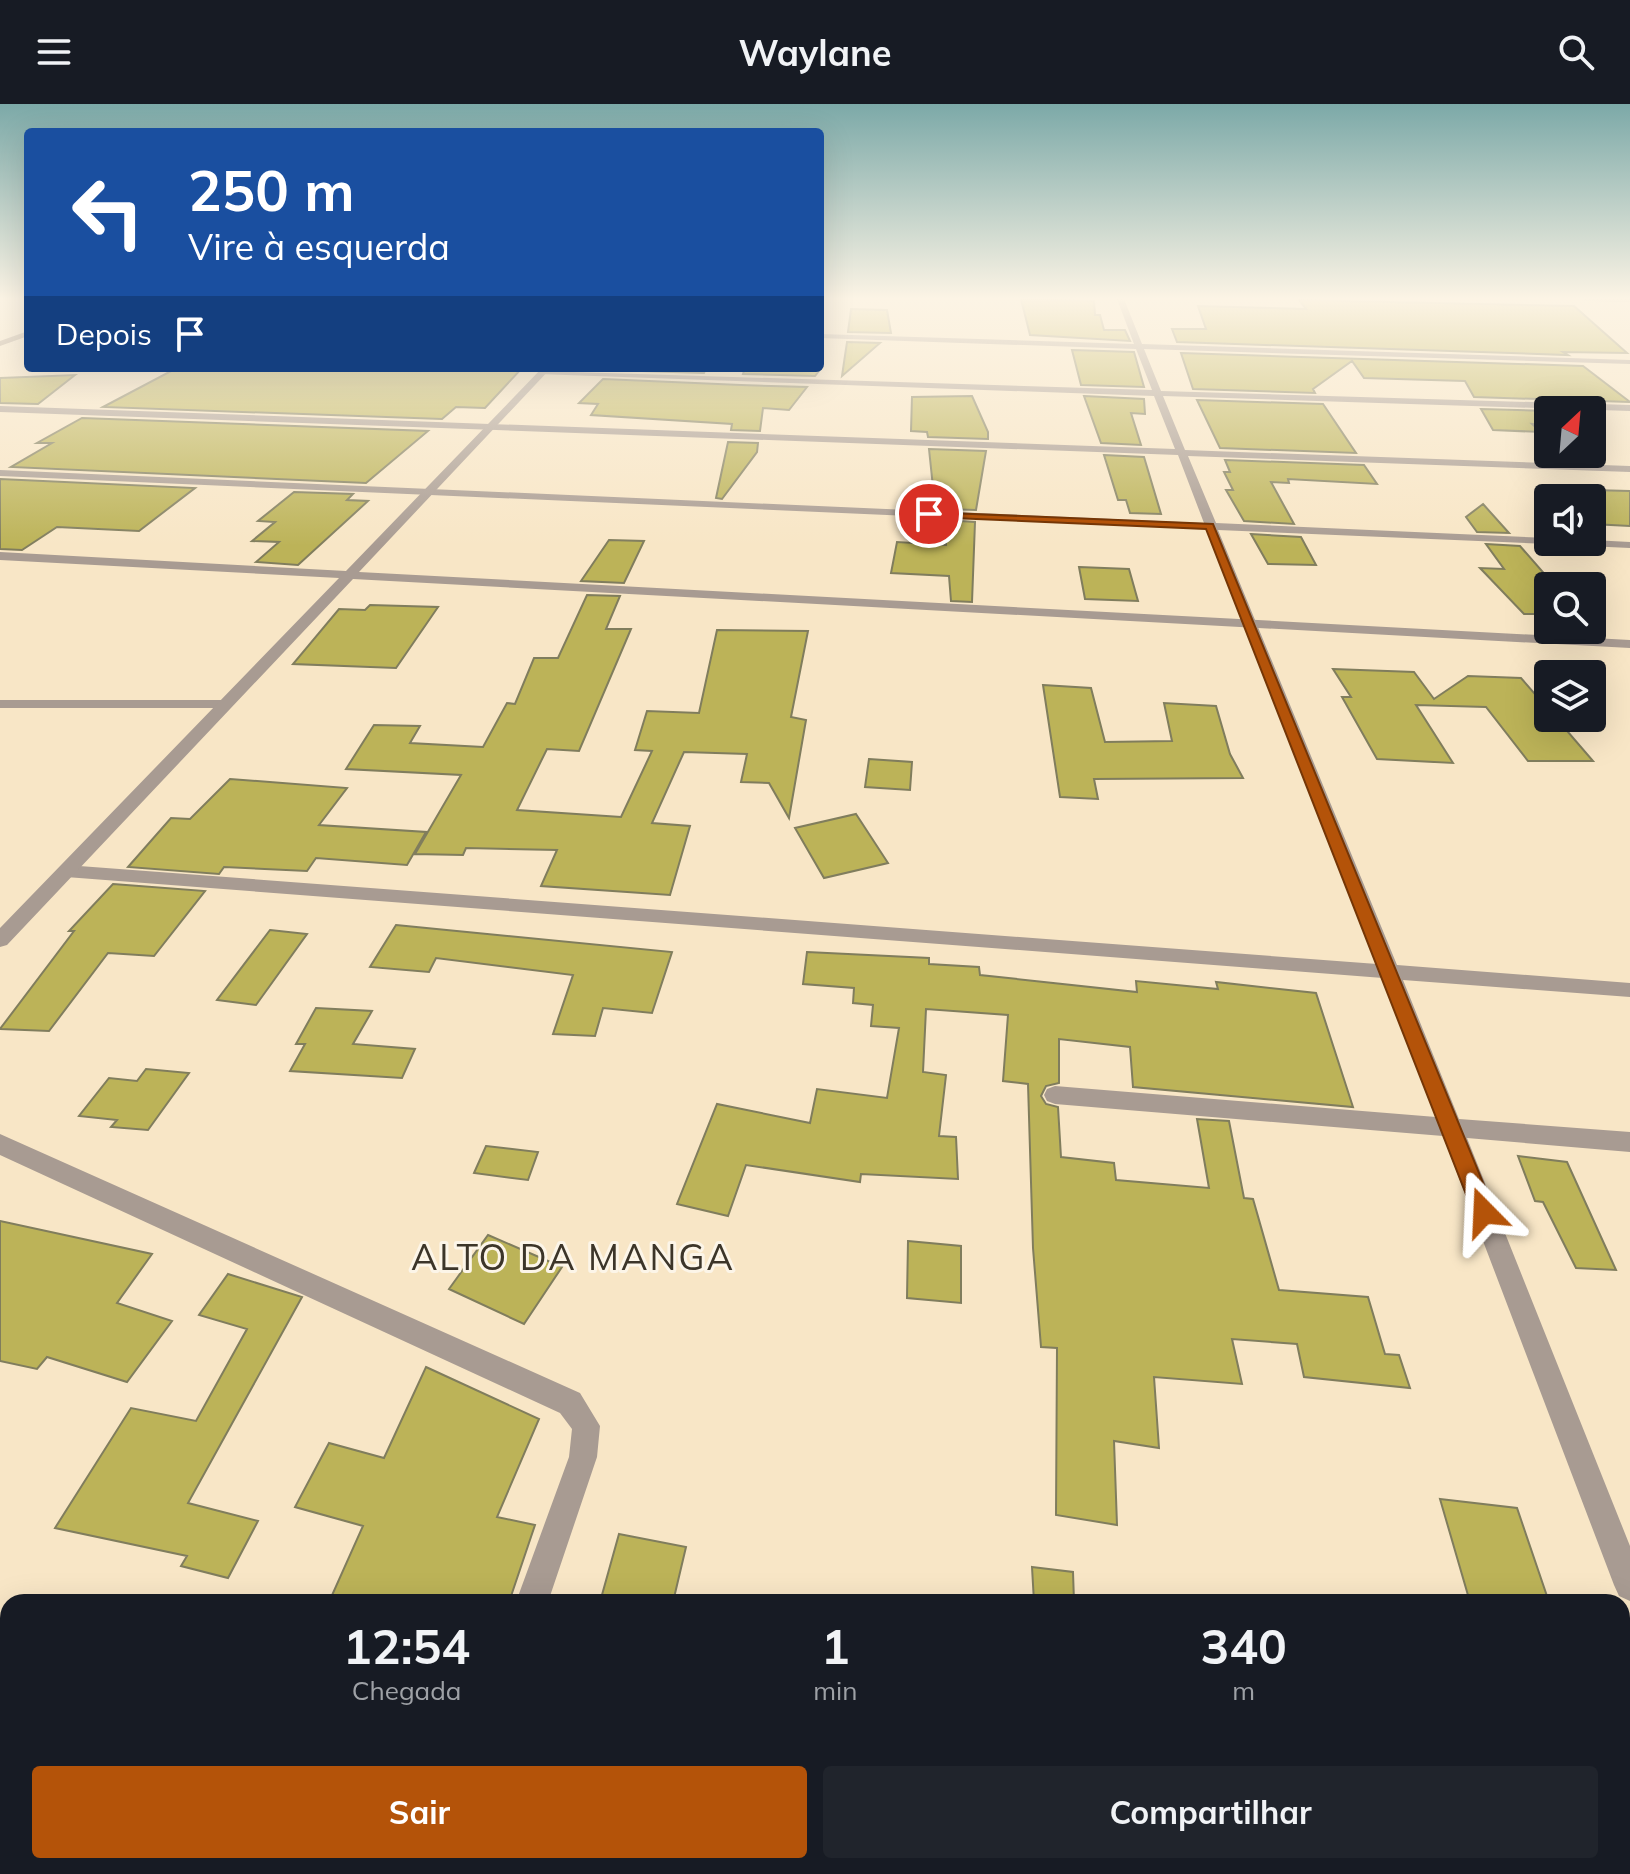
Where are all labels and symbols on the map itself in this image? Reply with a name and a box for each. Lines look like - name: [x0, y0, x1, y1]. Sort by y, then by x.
- north arrow: [1534, 396, 1606, 468]
- pin: [895, 480, 963, 548]
- position arrow: [1442, 1170, 1526, 1254]
- district label: ALTO DA MANGA: [411, 1234, 735, 1279]

